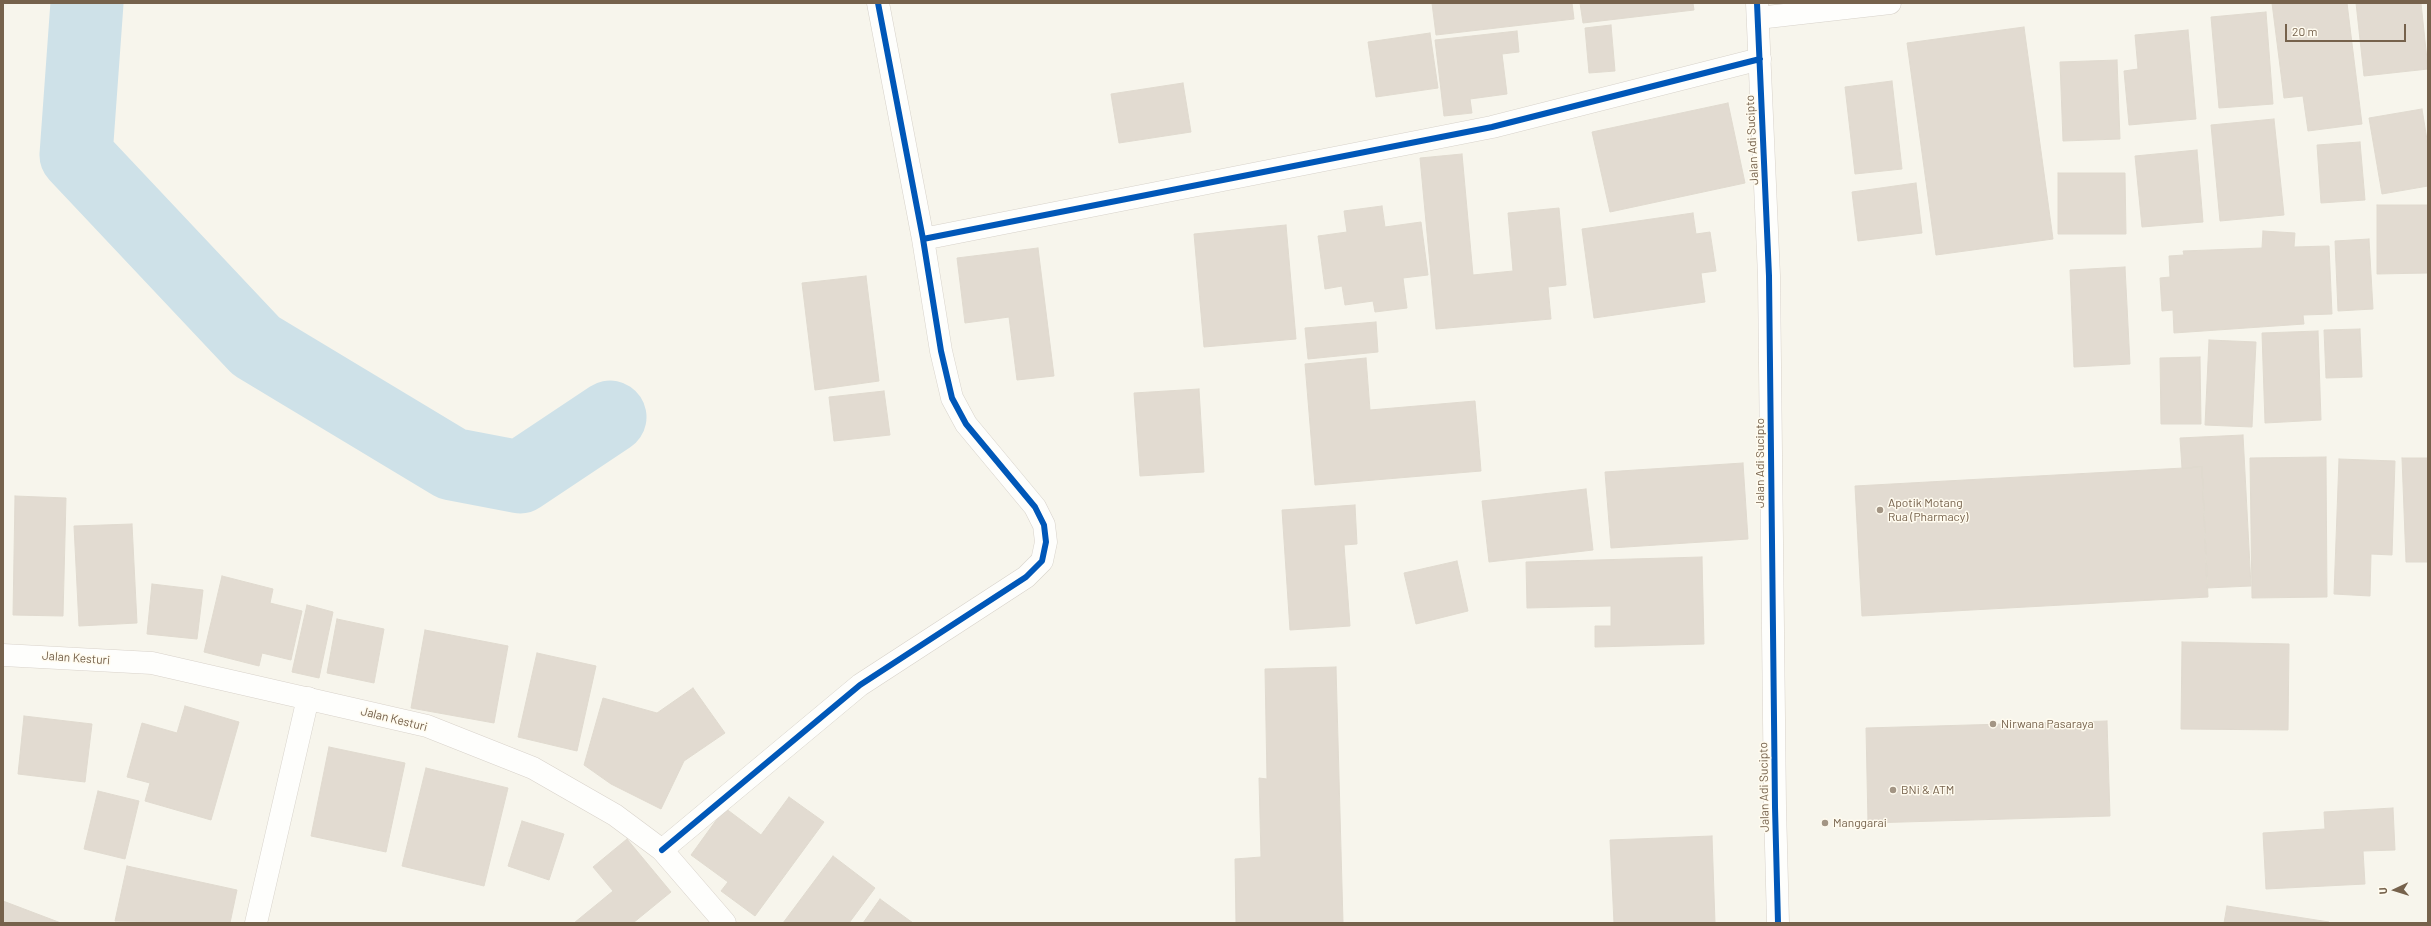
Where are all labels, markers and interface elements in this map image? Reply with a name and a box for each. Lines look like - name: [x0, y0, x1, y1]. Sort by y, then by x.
- scale bar: [2287, 16, 2408, 42]
- text: 20 m: [2292, 24, 2318, 38]
- street label: Jalan Adi Sucipto: [1742, 95, 1762, 185]
- street label: Jalan Adi Sucipto: [1753, 418, 1767, 508]
- place label: Apotik Motang Rua (Pharmacy): [1888, 496, 1968, 524]
- marker: Apotik Motang Rua (Pharmacy): [1875, 505, 1885, 515]
- street label: Jalan Kesturi: [41, 648, 111, 668]
- street label: Jalan Kesturi: [359, 704, 429, 734]
- place label: Nirwana Pasaraya: [2001, 717, 2094, 731]
- marker: Nirwana Pasaraya: [1988, 719, 1998, 729]
- street label: Jalan Adi Sucipto: [1756, 742, 1772, 832]
- place label: BNi & ATM: [1901, 783, 1954, 797]
- marker: BNi & ATM: [1888, 785, 1898, 795]
- place label: Manggarai: [1833, 816, 1887, 830]
- marker: Manggarai: [1820, 818, 1830, 828]
- north arrow: [2375, 870, 2415, 910]
- text: U: [2376, 887, 2389, 895]

